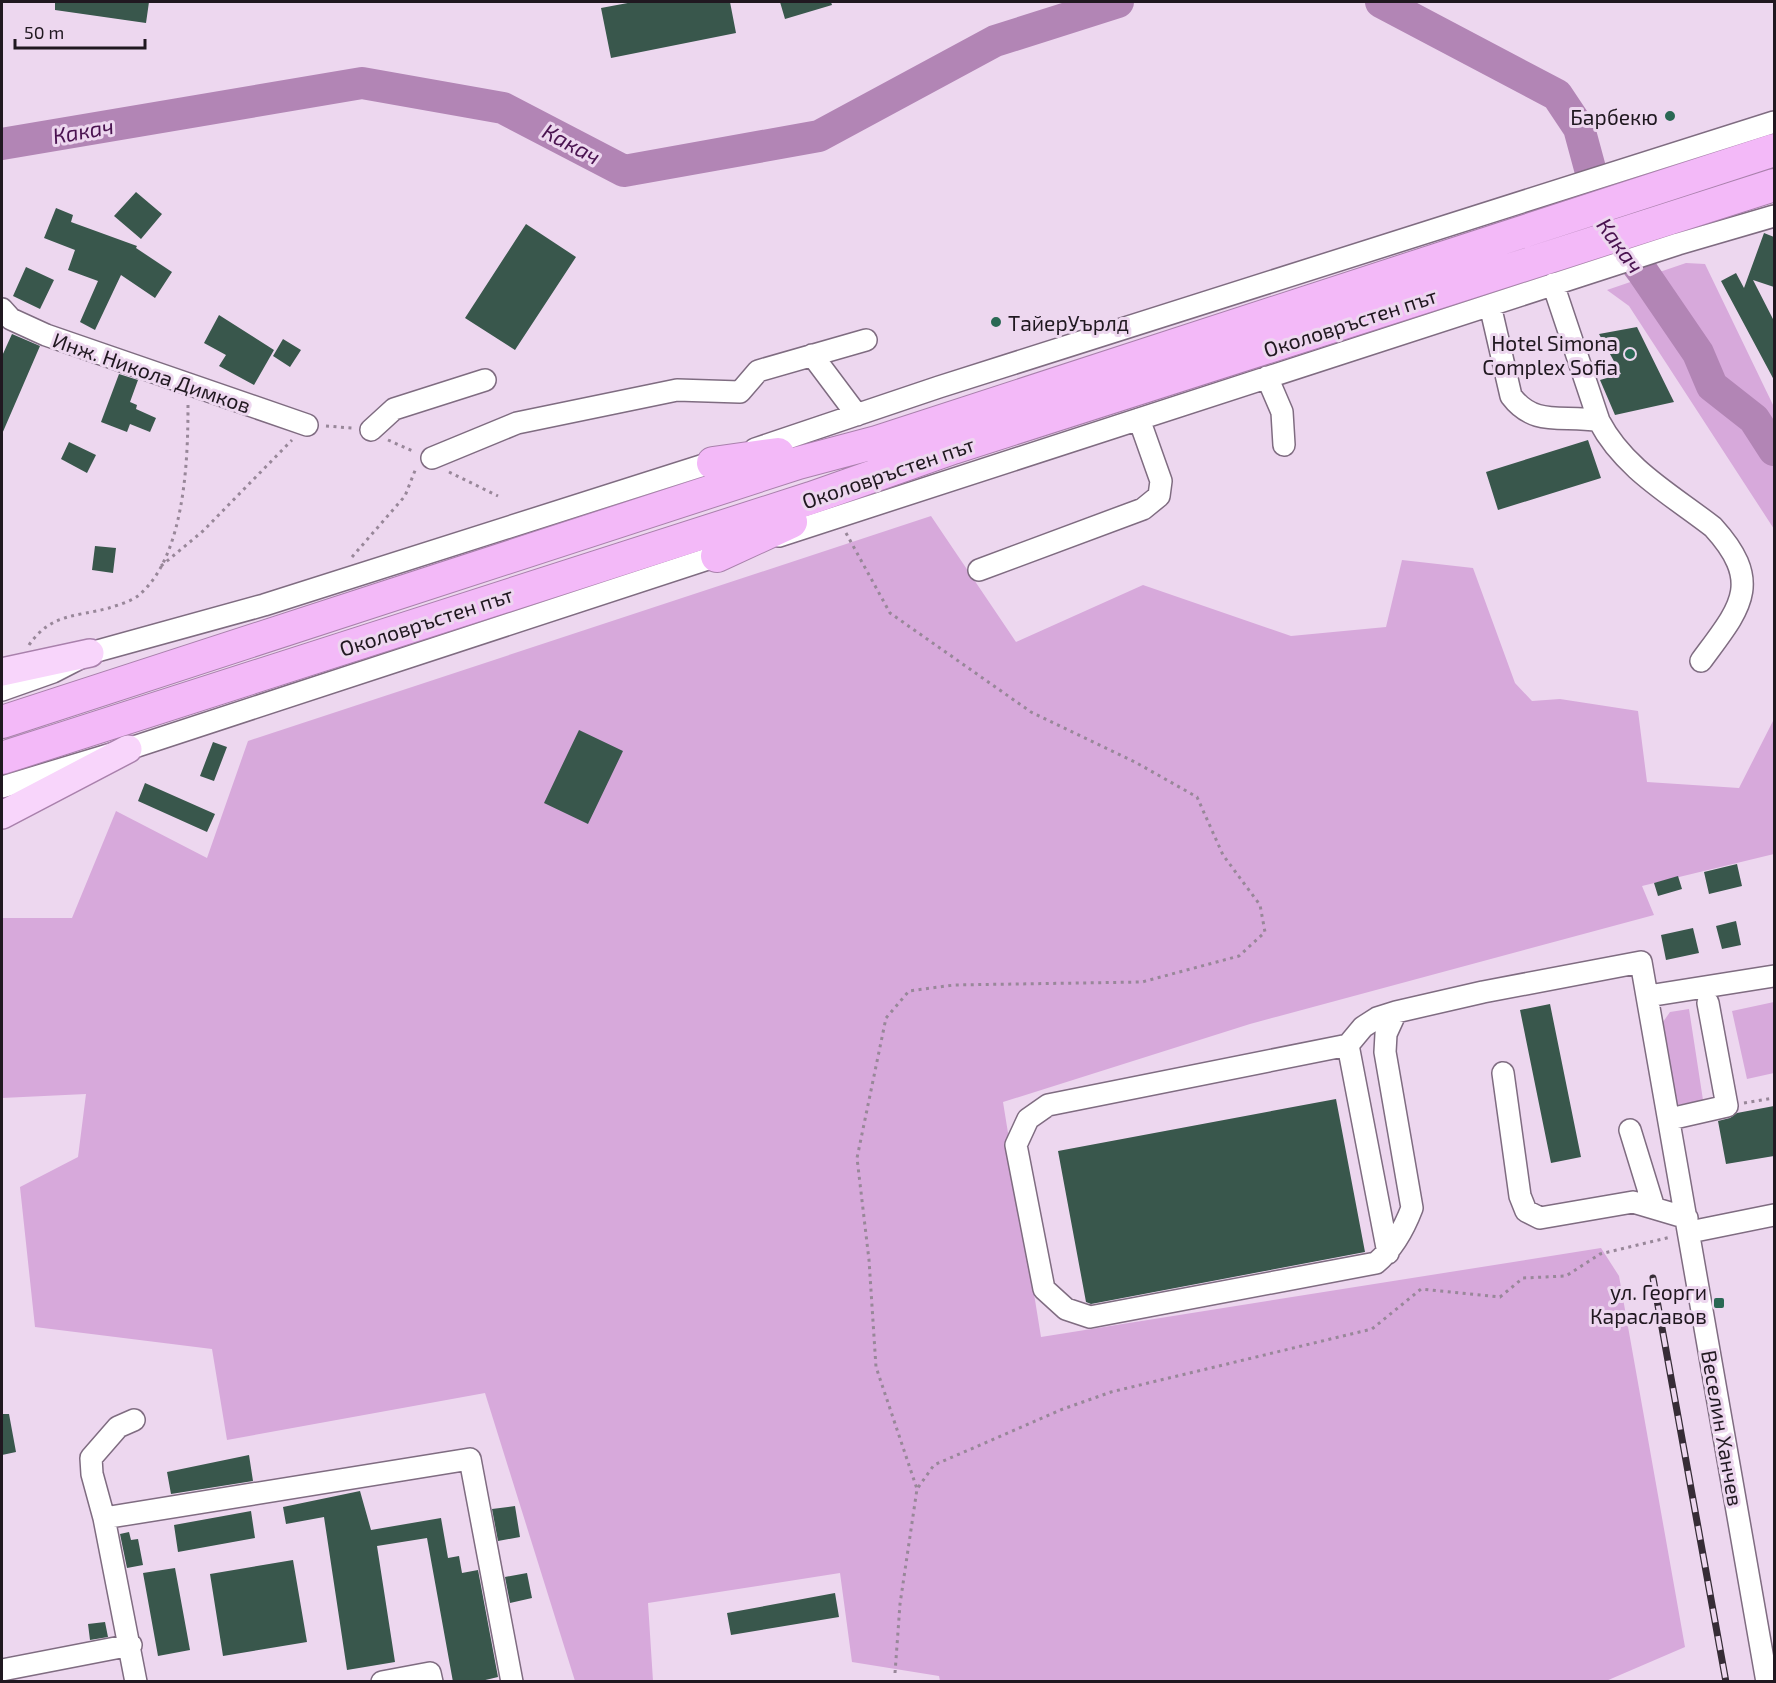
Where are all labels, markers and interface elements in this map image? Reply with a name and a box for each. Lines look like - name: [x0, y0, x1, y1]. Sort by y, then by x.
- scale bar: [15, 12, 146, 50]
- text: 50 m: [24, 21, 64, 43]
- place label: Барбекю: [1570, 104, 1658, 129]
- marker: Барбекю: [1663, 109, 1677, 123]
- water label: Какач: [50, 112, 116, 148]
- water label: Какач: [539, 117, 605, 169]
- water label: Какач: [1592, 212, 1650, 278]
- street label: Околовръстен път: [1260, 282, 1440, 362]
- place label: ТайерУърлд: [1008, 310, 1129, 335]
- marker: ТайерУърлд: [989, 315, 1003, 329]
- street label: Инж. Никола Димков: [50, 326, 254, 418]
- place label: Hotel Simona Complex Sofia: [1482, 330, 1618, 379]
- marker: Hotel Simona Complex Sofia: [1623, 347, 1637, 361]
- street label: Околовръстен път: [798, 431, 978, 513]
- street label: Околовръстен път: [336, 581, 516, 661]
- place label: ул. Георги Караславов: [1590, 1279, 1707, 1328]
- marker: ул. Георги Караславов: [1712, 1296, 1726, 1310]
- street label: Веселин Ханчев: [1697, 1348, 1749, 1508]

